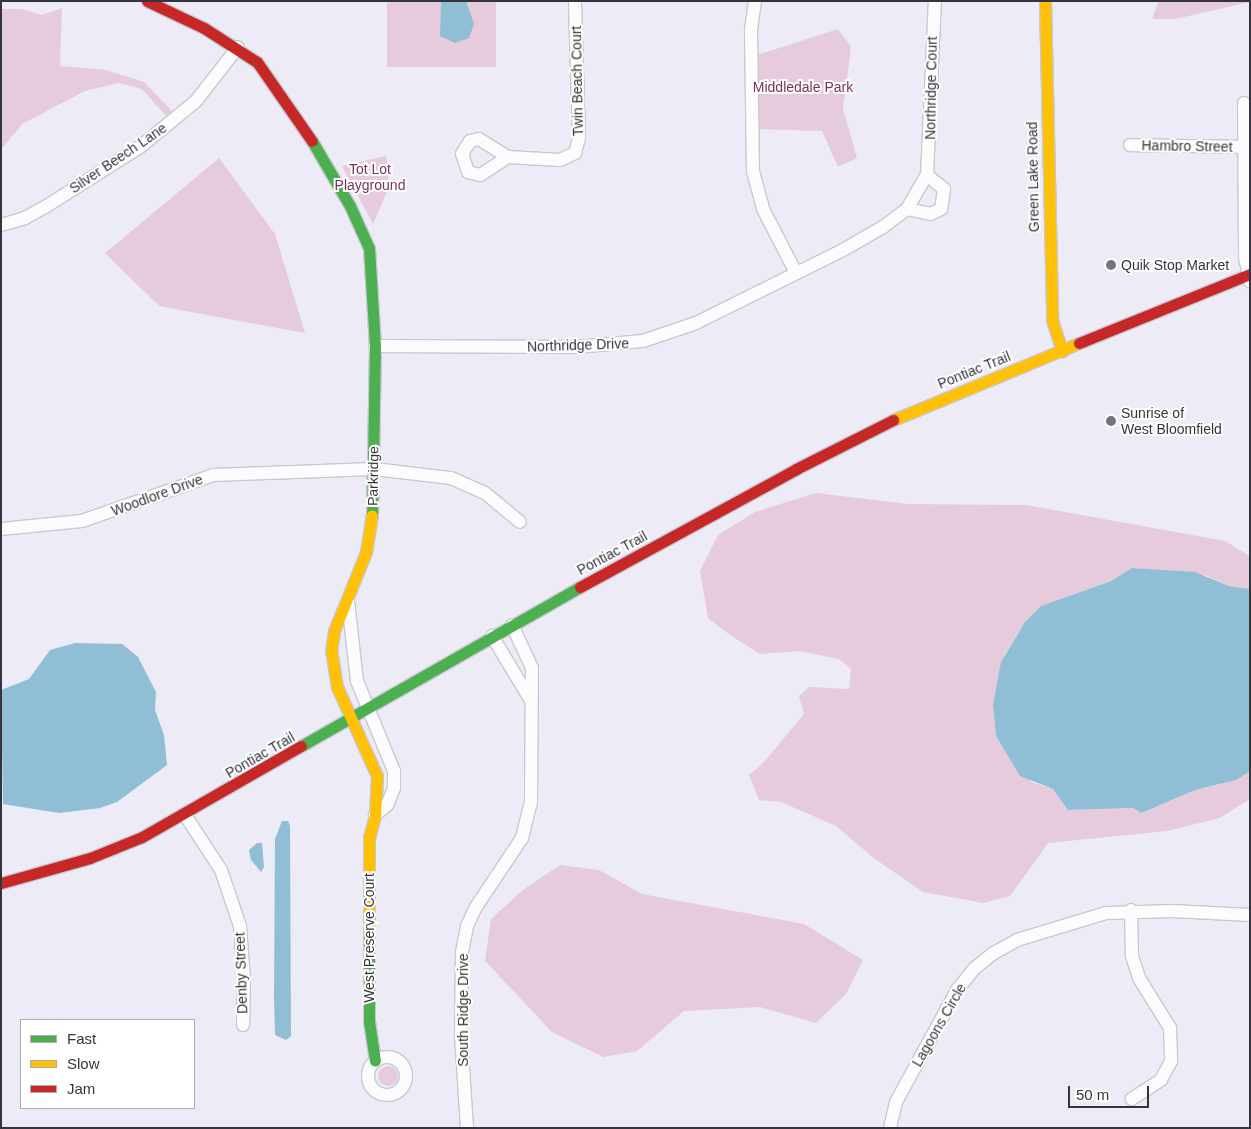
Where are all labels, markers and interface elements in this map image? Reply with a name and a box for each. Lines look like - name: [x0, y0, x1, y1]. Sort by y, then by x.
- street label: Twin Beach Court: [568, 26, 586, 136]
- street label: Northridge Court: [922, 36, 940, 140]
- park label: Middledale Park: [753, 79, 853, 95]
- street label: Silver Beech Lane: [66, 119, 170, 197]
- street label: Green Lake Road: [1024, 122, 1042, 232]
- street label: Hambro Street: [1141, 137, 1233, 155]
- park label: Tot Lot Playground: [335, 161, 405, 193]
- place label: Quik Stop Market: [1121, 257, 1229, 273]
- marker: Quik Stop Market: [1105, 259, 1117, 271]
- street label: Northridge Drive: [527, 335, 629, 355]
- street label: Pontiac Trail: [935, 348, 1013, 392]
- place label: Sunrise of West Bloomfield: [1121, 405, 1222, 438]
- marker: Sunrise of West Bloomfield: [1105, 415, 1117, 427]
- street label: Parkridge: [364, 446, 382, 506]
- street label: Woodlore Drive: [109, 471, 205, 519]
- street label: Pontiac Trail: [574, 527, 650, 579]
- street label: Pontiac Trail: [222, 728, 298, 782]
- street label: West Preserve Court: [361, 873, 377, 1003]
- street label: Denby Street: [231, 932, 251, 1014]
- street label: South Ridge Drive: [455, 953, 471, 1067]
- street label: Lagoons Circle: [908, 980, 970, 1070]
- legend: [20, 1019, 195, 1109]
- text: Fast: [67, 1030, 96, 1047]
- text: Slow: [67, 1055, 100, 1072]
- scale bar: [1071, 1076, 1152, 1108]
- text: Jam: [67, 1080, 95, 1097]
- text: 50 m: [1076, 1086, 1109, 1103]

